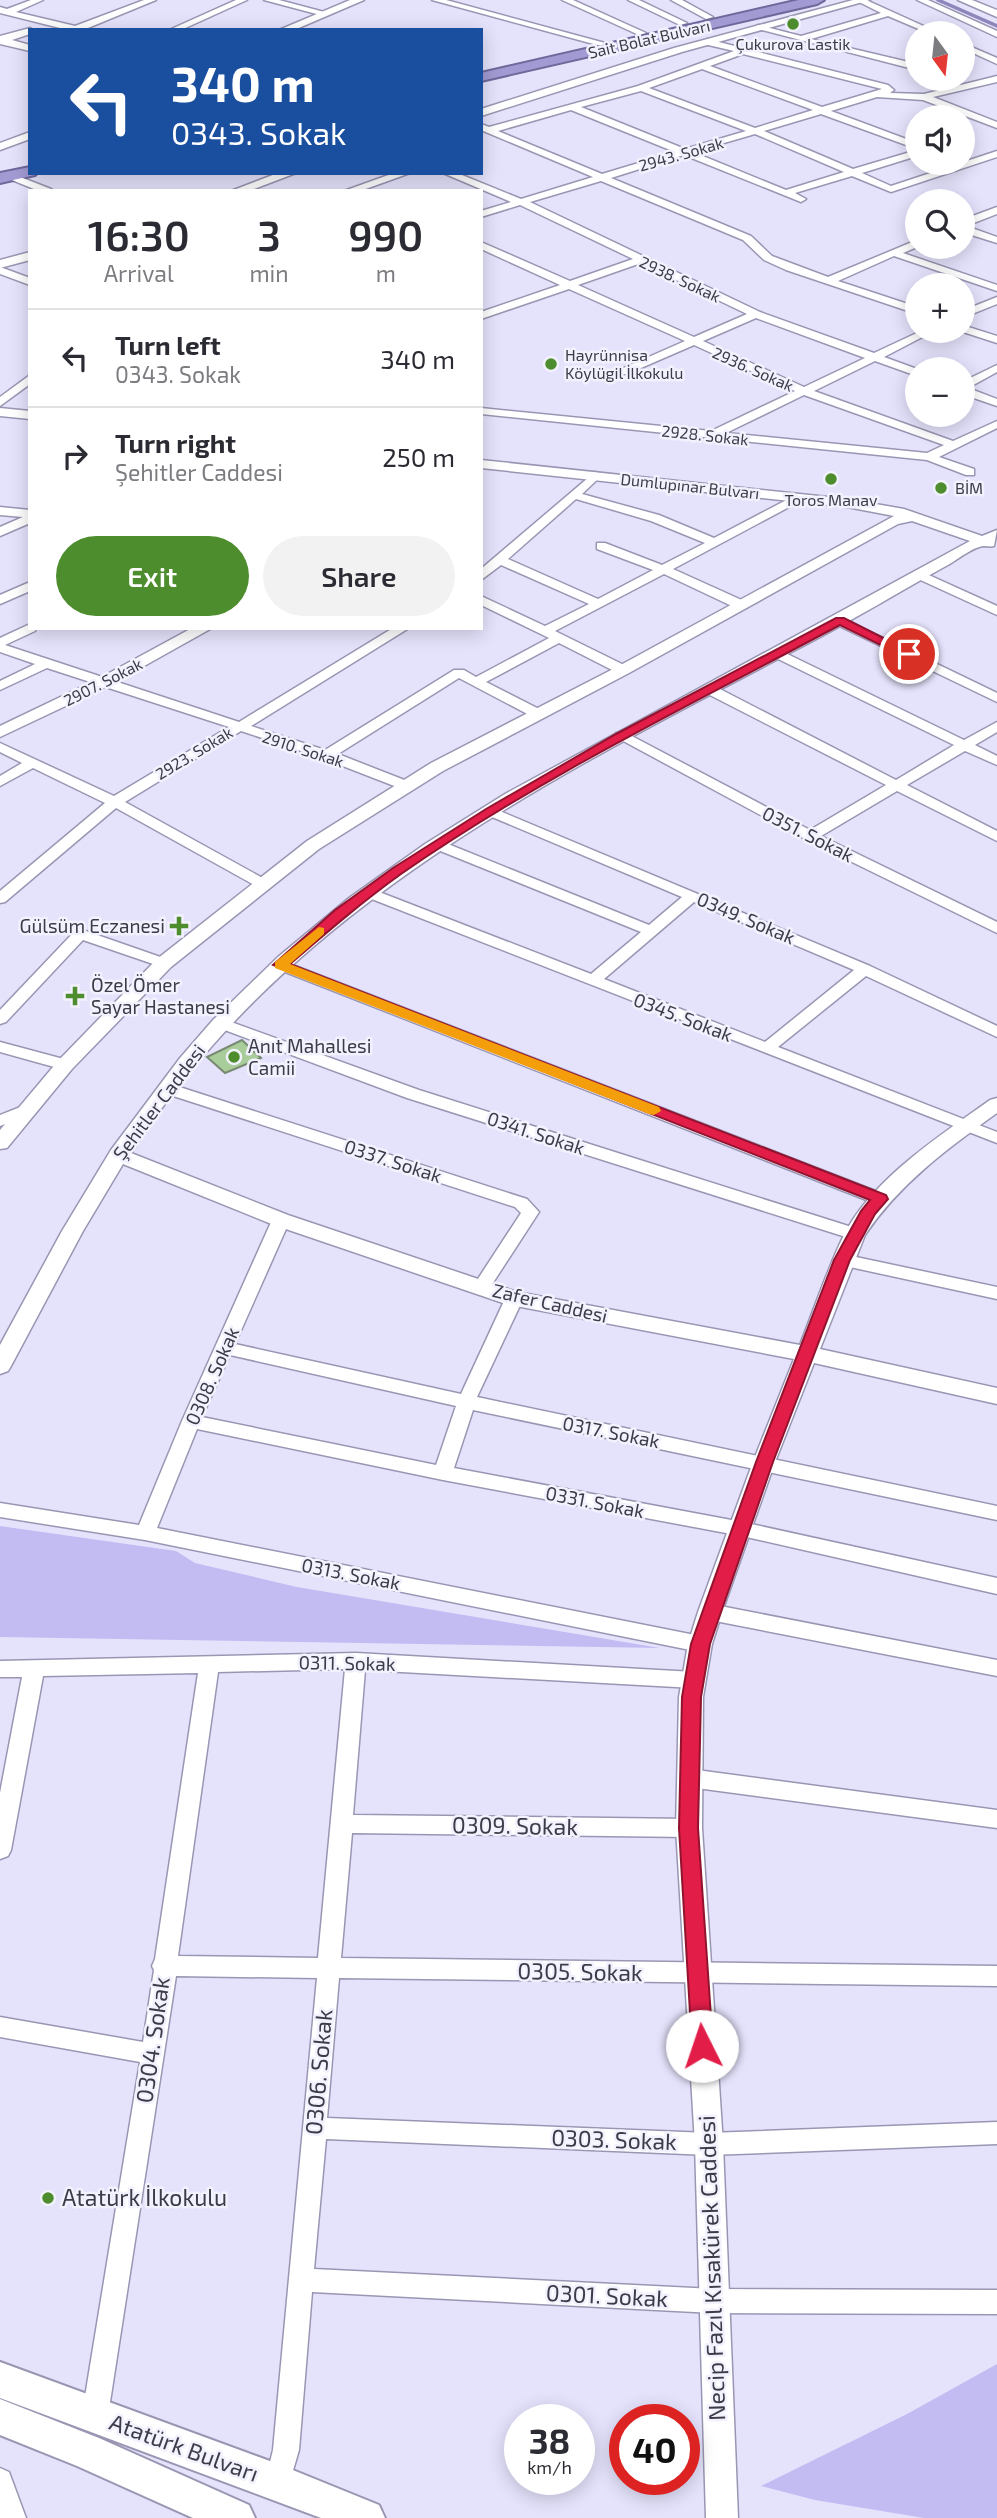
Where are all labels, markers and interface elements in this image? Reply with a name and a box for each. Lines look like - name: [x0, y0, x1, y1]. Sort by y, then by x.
- street label: Sait Bolat Bulvarı: [586, 15, 712, 62]
- marker: Çukurova Lastik: [785, 16, 801, 32]
- north arrow: [905, 21, 975, 91]
- map controls: [905, 21, 975, 427]
- place label: Çukurova Lastik: [736, 34, 850, 54]
- text: 340 m: [171, 53, 315, 112]
- icon: left: [56, 56, 147, 147]
- button: sound: [905, 105, 975, 175]
- text: 0343. Sokak: [171, 113, 346, 151]
- street label: 2943. Sokak: [636, 132, 725, 175]
- button: search: [905, 189, 975, 259]
- text: 16:30: [88, 209, 190, 259]
- text: 3: [257, 209, 281, 259]
- text: 990: [348, 209, 423, 259]
- street label: 2938. Sokak: [637, 252, 724, 306]
- text: Arrival: [104, 259, 174, 287]
- text: min: [249, 259, 289, 287]
- text: m: [376, 259, 396, 287]
- button: +: [905, 273, 975, 343]
- text: Turn left: [115, 329, 221, 360]
- icon: left: [56, 339, 94, 377]
- street label: 2936. Sokak: [710, 342, 797, 395]
- text: 340 m: [380, 343, 455, 374]
- place label: Hayrünnisa Köylügil İlkokulu: [565, 345, 683, 382]
- marker: Hayrünnisa Köylügil İlkokulu: [543, 356, 559, 372]
- button: −: [905, 357, 975, 427]
- text: 0343. Sokak: [115, 360, 241, 388]
- street label: 2928. Sokak: [661, 420, 749, 449]
- text: Turn right: [115, 427, 236, 458]
- icon: right: [56, 437, 94, 475]
- text: 250 m: [382, 441, 455, 472]
- text: Şehitler Caddesi: [115, 458, 283, 486]
- street label: Dumlupınar Bulvarı: [620, 469, 760, 502]
- marker: Toros Manav: [823, 471, 839, 487]
- place label: BİM: [955, 478, 983, 497]
- marker: BİM: [933, 480, 949, 496]
- place label: Toros Manav: [785, 490, 878, 509]
- button: Exit: [56, 536, 249, 616]
- button: Share: [263, 536, 455, 616]
- pin: [879, 624, 939, 684]
- icon: arrive: [890, 635, 928, 673]
- street label: 2907. Sokak: [60, 654, 145, 709]
- street label: 2923. Sokak: [152, 722, 236, 783]
- street label: 2910. Sokak: [260, 726, 346, 771]
- street label: 0351. Sokak: [759, 801, 858, 867]
- street label: 0349. Sokak: [694, 887, 799, 949]
- place label: Gülsüm Eczanesi: [20, 914, 165, 937]
- marker: Gülsüm Eczanesi: [171, 918, 187, 934]
- place label: Özel Ömer Sayar Hastanesi: [91, 973, 230, 1018]
- marker: Özel Ömer Sayar Hastanesi: [65, 986, 85, 1006]
- street label: 0345. Sokak: [631, 987, 736, 1046]
- place label: Anıt Mahallesi Camii: [248, 1034, 371, 1079]
- street label: Şehitler Caddesi: [108, 1039, 210, 1165]
- marker: Anıt Mahallesi Camii: [226, 1049, 242, 1065]
- street label: 0341. Sokak: [485, 1106, 588, 1159]
- street label: 0337. Sokak: [341, 1134, 445, 1187]
- street label: Zafer Caddesi: [490, 1278, 610, 1327]
- street label: 0308. Sokak: [180, 1323, 243, 1428]
- street label: 0317. Sokak: [561, 1411, 662, 1452]
- street label: 0331. Sokak: [544, 1481, 647, 1522]
- street label: 0313. Sokak: [300, 1553, 403, 1594]
- street label: 0311. Sokak: [298, 1650, 396, 1675]
- street label: 0309. Sokak: [452, 1810, 579, 1840]
- street label: 0305. Sokak: [517, 1956, 643, 1986]
- street label: 0304. Sokak: [129, 1975, 175, 2105]
- street label: 0306. Sokak: [299, 2008, 337, 2136]
- position arrow: [665, 2009, 739, 2083]
- street label: Necip Fazıl Kısakürek Caddesi: [692, 2115, 730, 2421]
- street label: 0303. Sokak: [551, 2123, 678, 2155]
- place label: Atatürk İlkokulu: [62, 2183, 227, 2211]
- marker: Atatürk İlkokulu: [40, 2190, 56, 2206]
- street label: 0301. Sokak: [545, 2278, 669, 2312]
- speed limit sign: 40: [609, 2404, 700, 2495]
- street label: Atatürk Bulvarı: [106, 2407, 263, 2487]
- text: 38: [529, 2419, 570, 2461]
- text: km/h: [527, 2456, 572, 2478]

